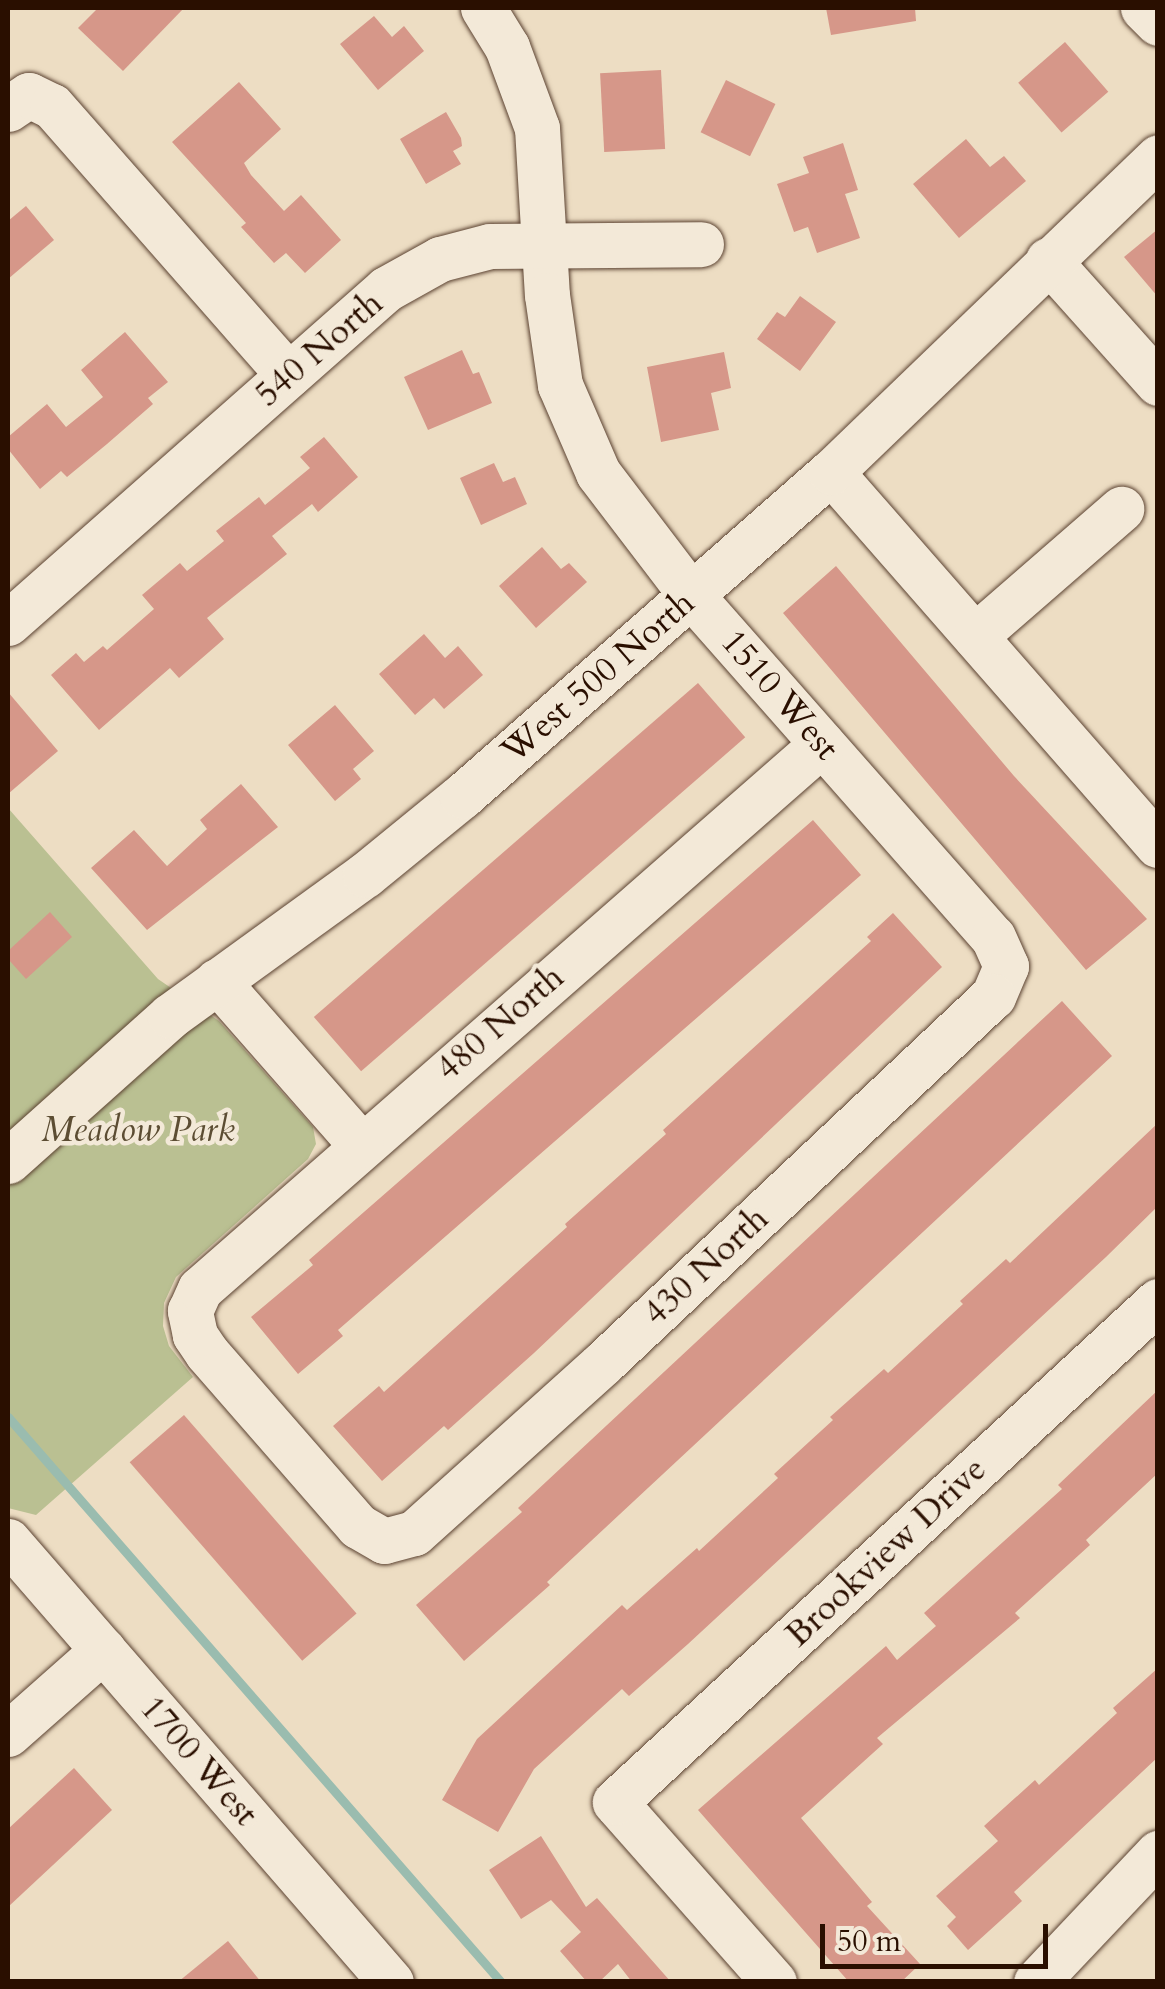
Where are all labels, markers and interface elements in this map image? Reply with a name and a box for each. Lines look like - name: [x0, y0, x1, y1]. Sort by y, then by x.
- street label: 540 North: [247, 282, 391, 416]
- street label: West 500 North: [493, 582, 703, 772]
- street label: 1510 West: [712, 621, 848, 769]
- street label: 480 North: [428, 956, 572, 1090]
- park label: Meadow Park: [41, 1109, 235, 1151]
- street label: 430 North: [635, 1198, 777, 1334]
- street label: Brookview Drive: [777, 1448, 995, 1656]
- street label: 1700 West: [131, 1687, 267, 1835]
- scale bar: [825, 1904, 1052, 1966]
- text: 50 m: [837, 1921, 901, 1962]

